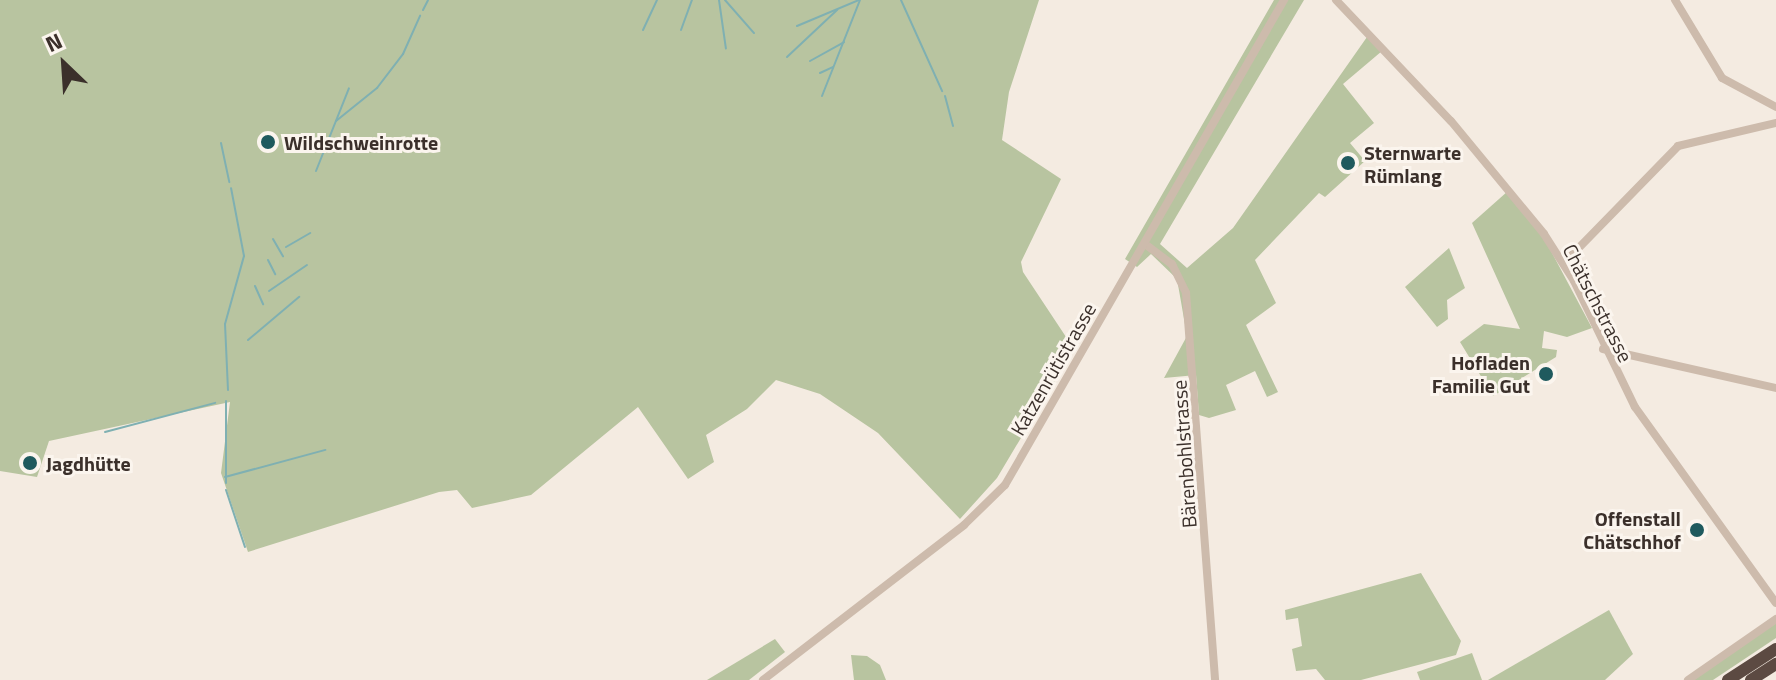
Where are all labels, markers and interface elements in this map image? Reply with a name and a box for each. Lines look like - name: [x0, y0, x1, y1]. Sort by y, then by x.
- north arrow: [24, 24, 104, 104]
- text: N: [40, 24, 68, 61]
- place label: Wildschweinrotte: [284, 130, 438, 154]
- marker: Wildschweinrotte: [259, 133, 277, 151]
- place label: Sternwarte Rümlang: [1364, 140, 1461, 187]
- marker: Sternwarte Rümlang: [1339, 154, 1357, 172]
- street label: Chätschstrasse: [1558, 240, 1638, 366]
- street label: Katzenrütistrasse: [1005, 298, 1101, 440]
- place label: Hofladen Familie Gut: [1432, 350, 1530, 397]
- marker: Hofladen Familie Gut: [1537, 365, 1555, 383]
- street label: Bärenbohlstrasse: [1167, 379, 1201, 529]
- place label: Jagdhütte: [46, 451, 131, 475]
- marker: Jagdhütte: [21, 454, 39, 472]
- place label: Offenstall Chätschhof: [1583, 506, 1681, 553]
- marker: Offenstall Chätschhof: [1688, 521, 1706, 539]

